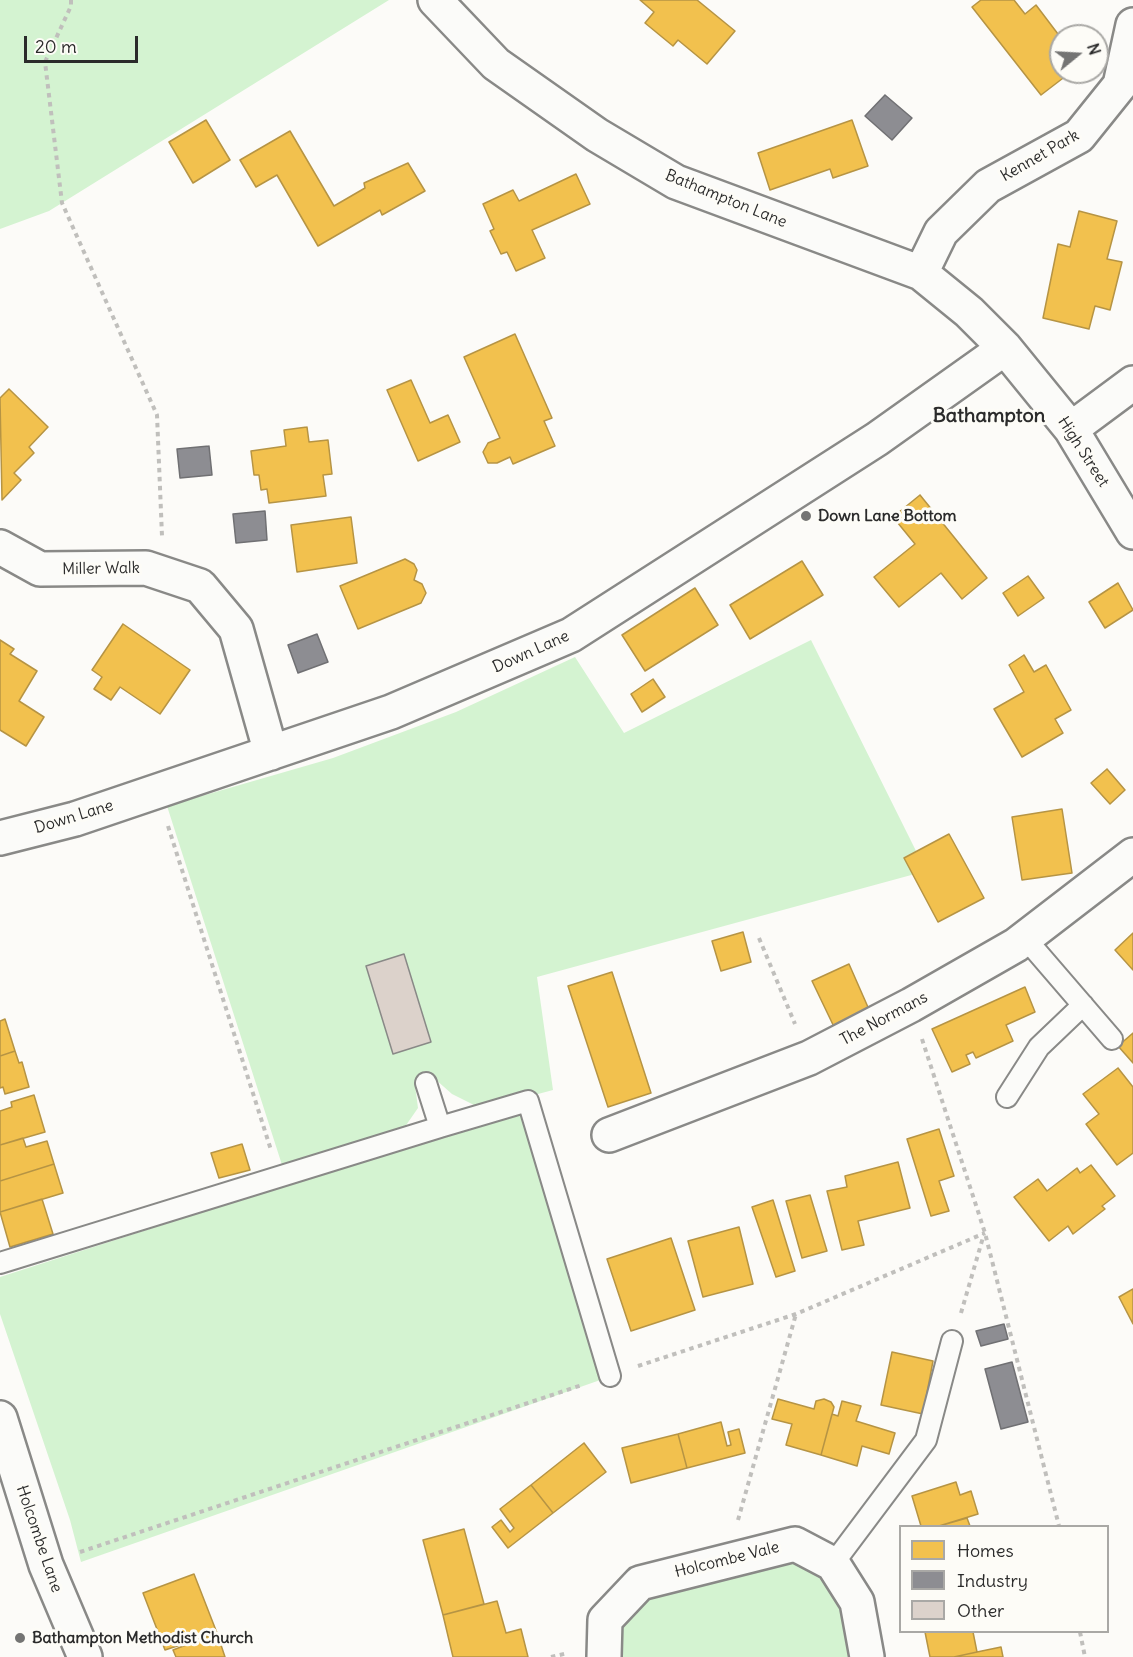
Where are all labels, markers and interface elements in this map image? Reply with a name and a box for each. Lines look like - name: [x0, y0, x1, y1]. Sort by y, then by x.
- scale bar: [27, 24, 141, 62]
- north arrow: [1049, 24, 1109, 84]
- text: 20 m: [35, 35, 77, 58]
- text: N: [1083, 41, 1105, 57]
- street label: Kennet Park: [997, 126, 1083, 186]
- street label: Bathampton Lane: [662, 166, 790, 232]
- district label: Bathampton: [933, 404, 1045, 428]
- street label: High Street: [1053, 413, 1113, 491]
- place label: Down Lane Bottom: [818, 506, 957, 526]
- marker: Down Lane Bottom: [799, 509, 813, 523]
- street label: Miller Walk: [62, 559, 140, 579]
- street label: Down Lane: [490, 627, 572, 677]
- street label: Down Lane: [32, 796, 116, 838]
- street label: The Normans: [837, 988, 931, 1050]
- street label: Holcombe Lane: [12, 1483, 66, 1595]
- legend: [899, 1525, 1109, 1633]
- street label: Holcombe Vale: [673, 1538, 781, 1582]
- text: Homes: [957, 1539, 1014, 1562]
- text: Industry: [957, 1569, 1028, 1592]
- text: Other: [957, 1599, 1004, 1622]
- place label: Bathampton Methodist Church: [32, 1628, 253, 1648]
- marker: Bathampton Methodist Church: [13, 1631, 27, 1645]

